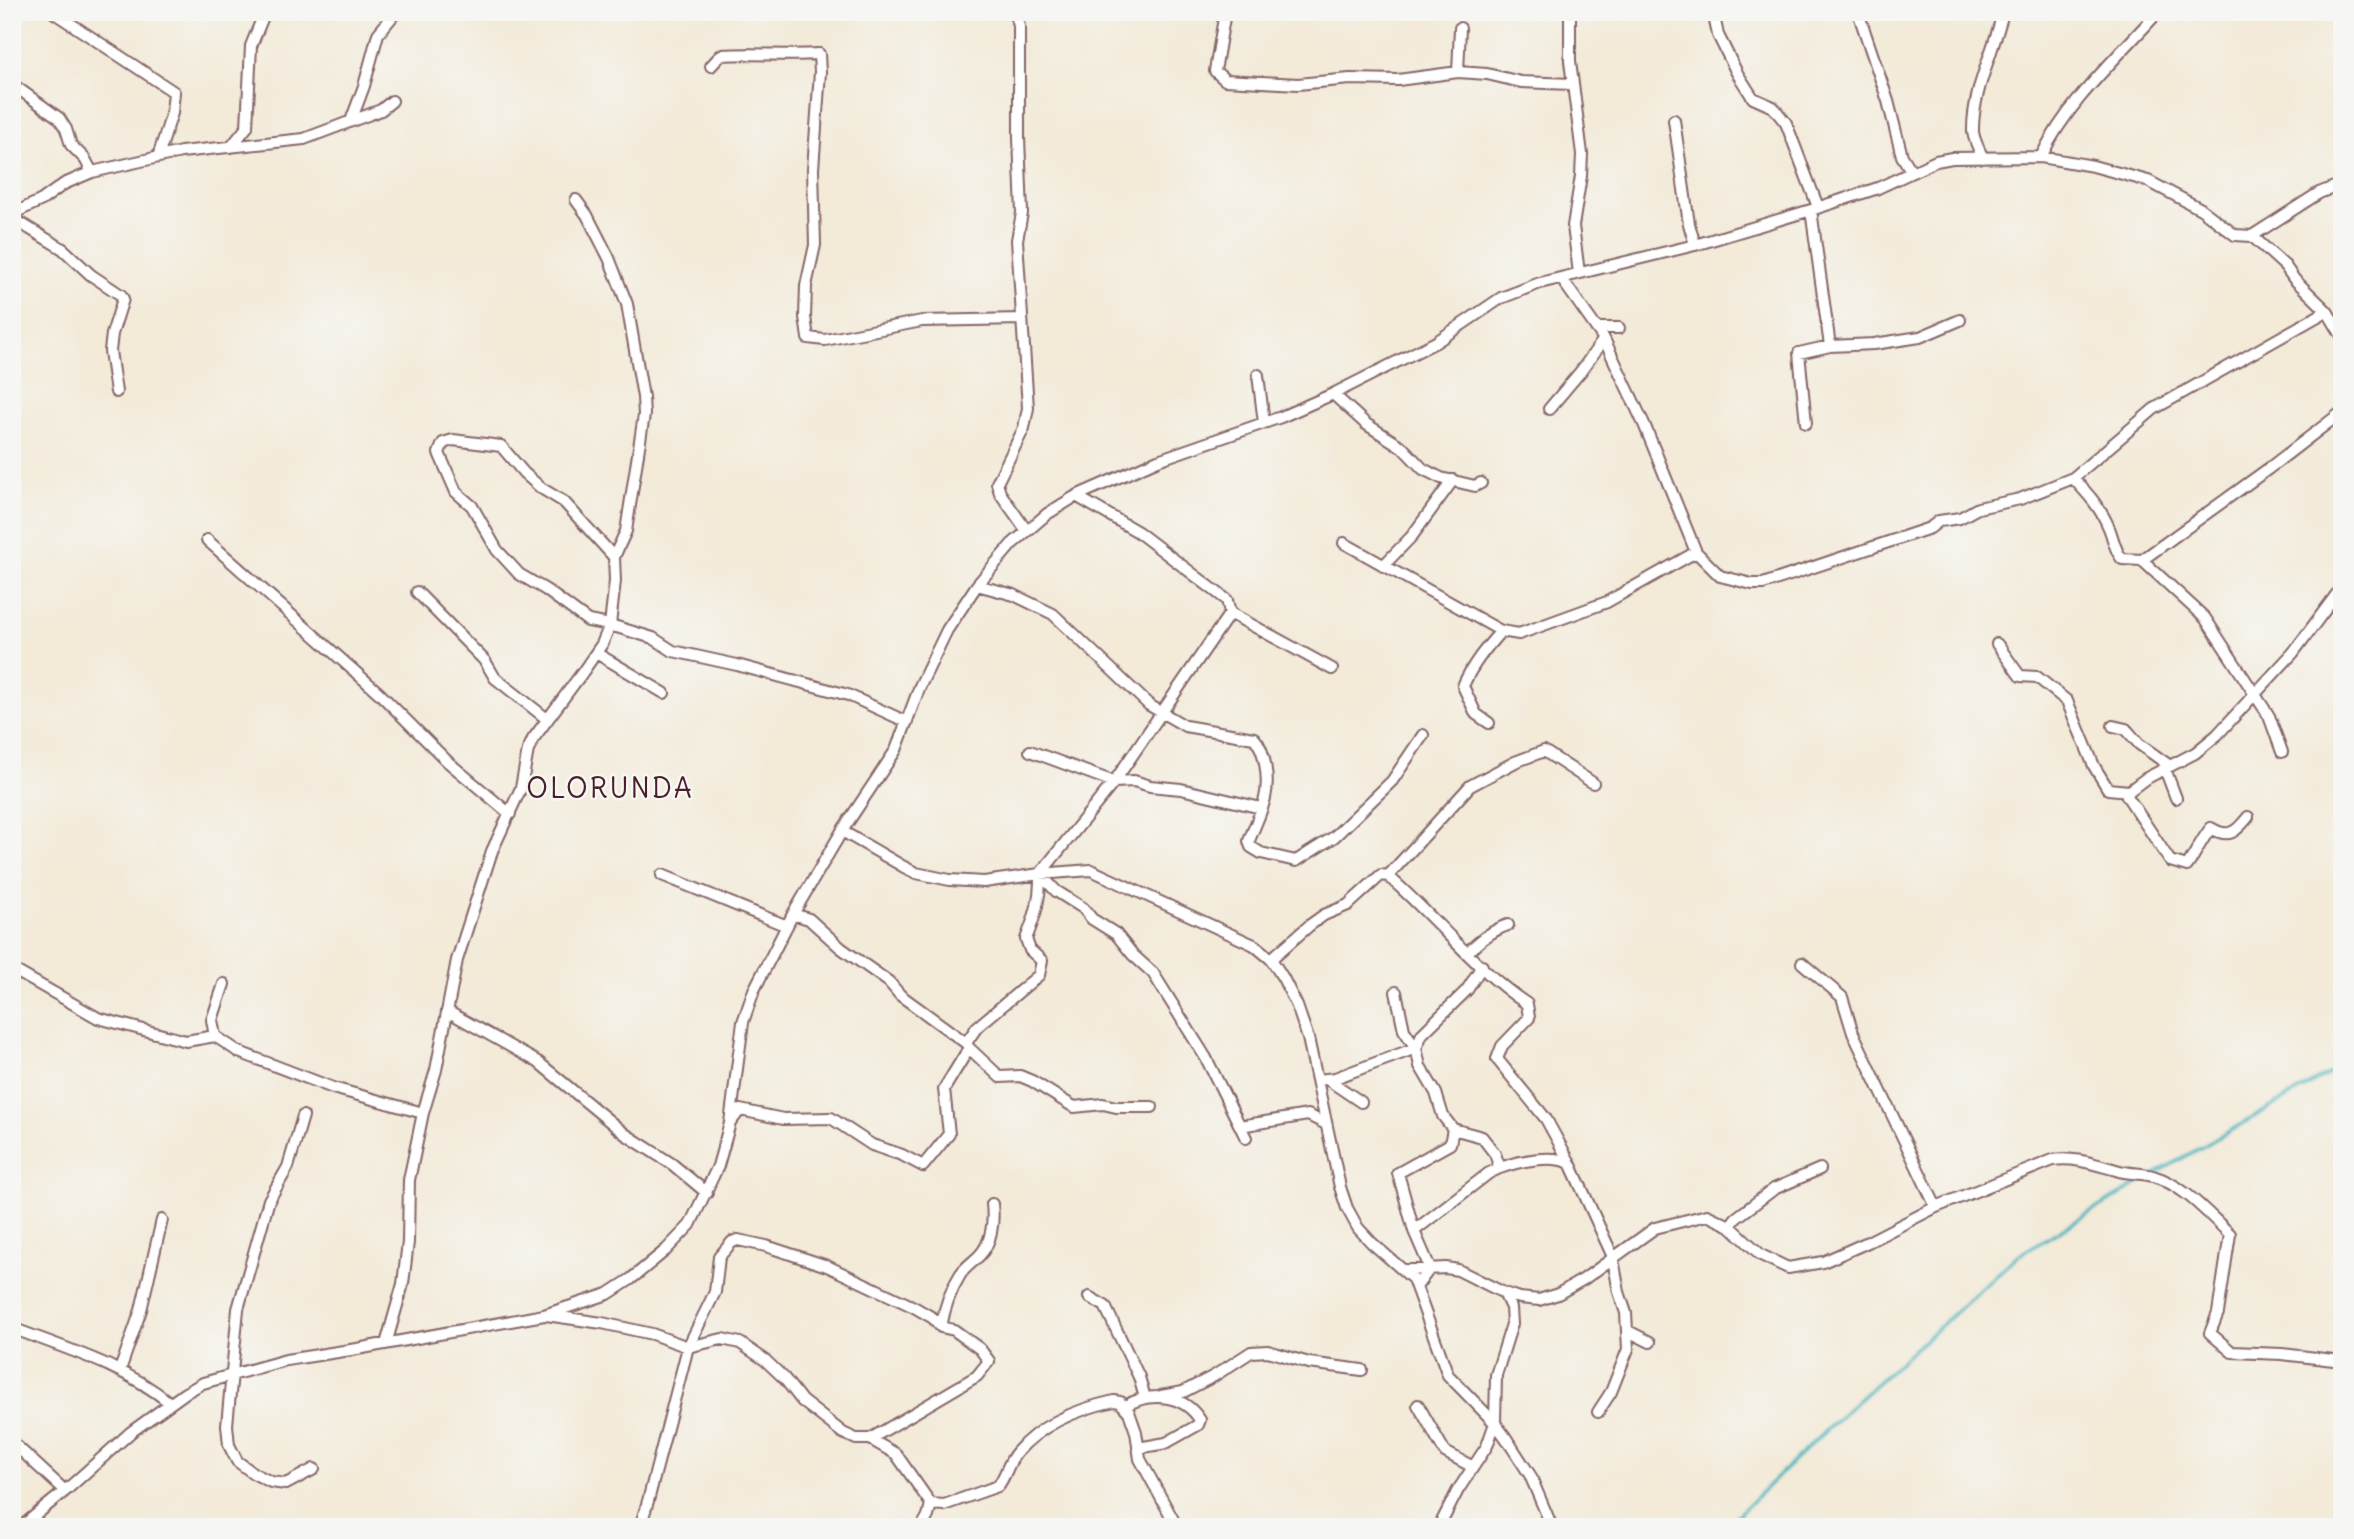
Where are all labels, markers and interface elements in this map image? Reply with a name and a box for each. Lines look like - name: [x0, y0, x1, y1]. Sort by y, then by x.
- district label: OLORUNDA: [526, 770, 694, 806]

